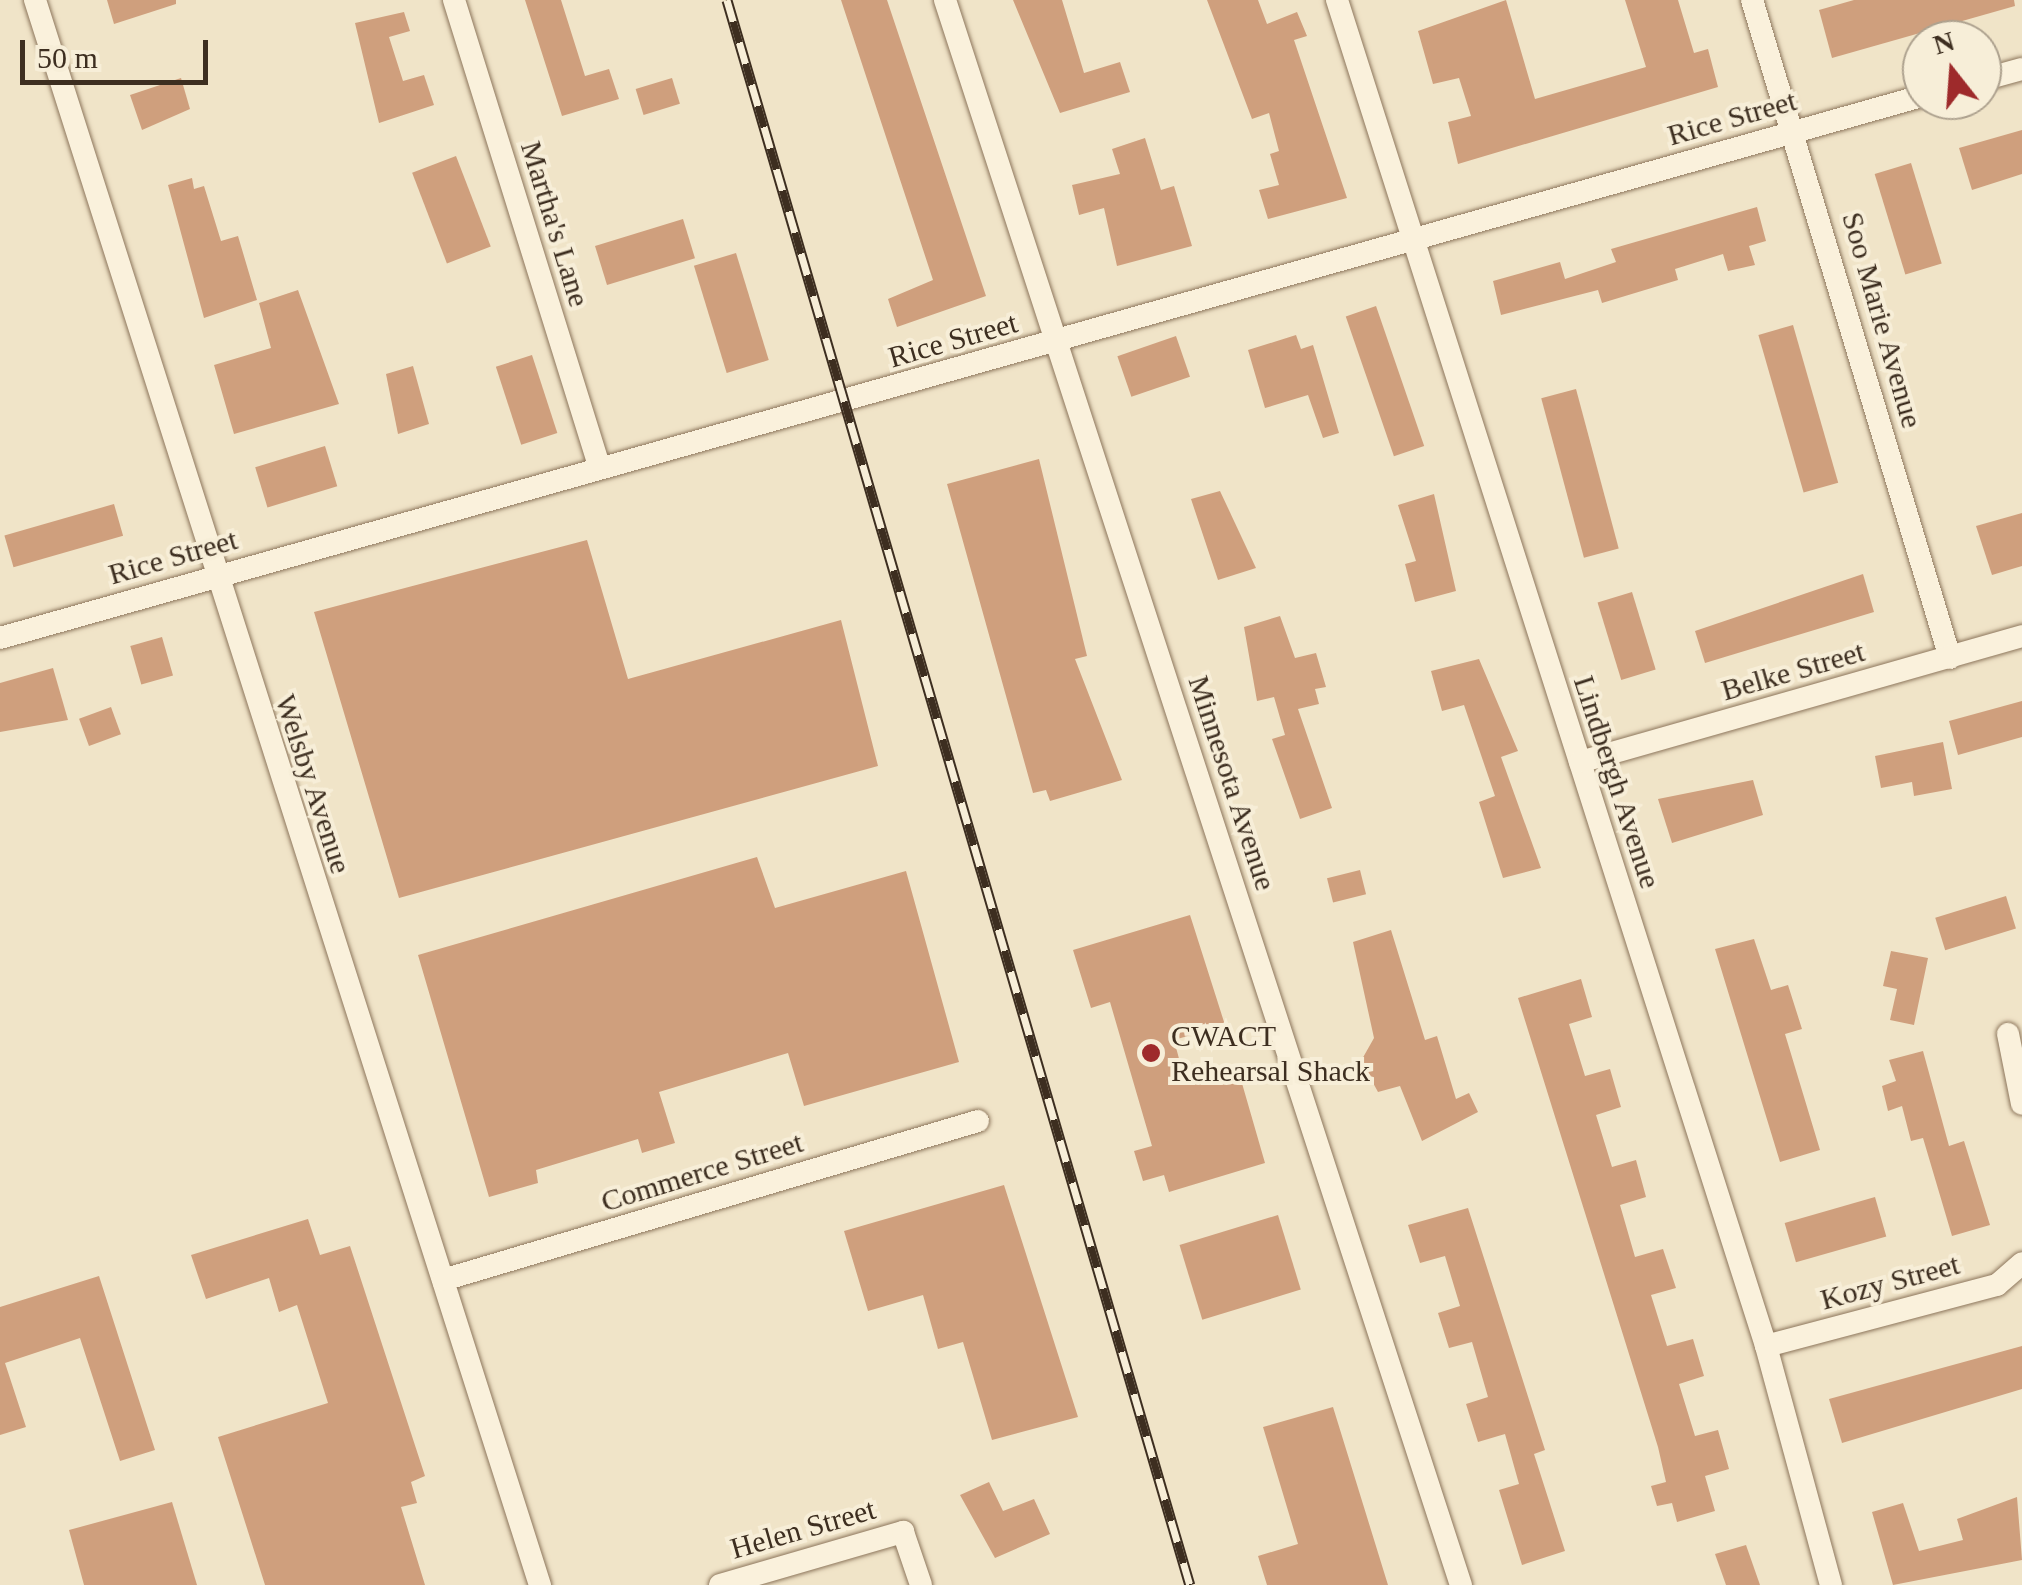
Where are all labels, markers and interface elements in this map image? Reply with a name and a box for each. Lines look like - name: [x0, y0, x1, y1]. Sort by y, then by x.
- scale bar: [25, 20, 212, 82]
- north arrow: [1902, 20, 2002, 120]
- text: N: [1929, 25, 1958, 61]
- text: 50 m: [37, 41, 98, 74]
- street label: Rice Street: [1663, 82, 1801, 154]
- street label: Martha's Lane: [513, 137, 597, 311]
- street label: Soo Marie Avenue: [1834, 207, 1930, 433]
- street label: Rice Street: [884, 304, 1022, 376]
- street label: Rice Street: [104, 521, 242, 593]
- street label: Belke Street: [1717, 633, 1869, 709]
- street label: Minnesota Avenue: [1180, 670, 1284, 896]
- street label: Lindbergh Avenue: [1565, 670, 1669, 894]
- street label: Welsby Avenue: [267, 689, 359, 879]
- place label: CWACT Rehearsal Shack: [1171, 1018, 1370, 1088]
- marker: CWACT Rehearsal Shack: [1140, 1042, 1162, 1064]
- street label: Commerce Street: [597, 1124, 807, 1220]
- street label: Kozy Street: [1817, 1246, 1963, 1318]
- street label: Helen Street: [726, 1491, 880, 1567]

